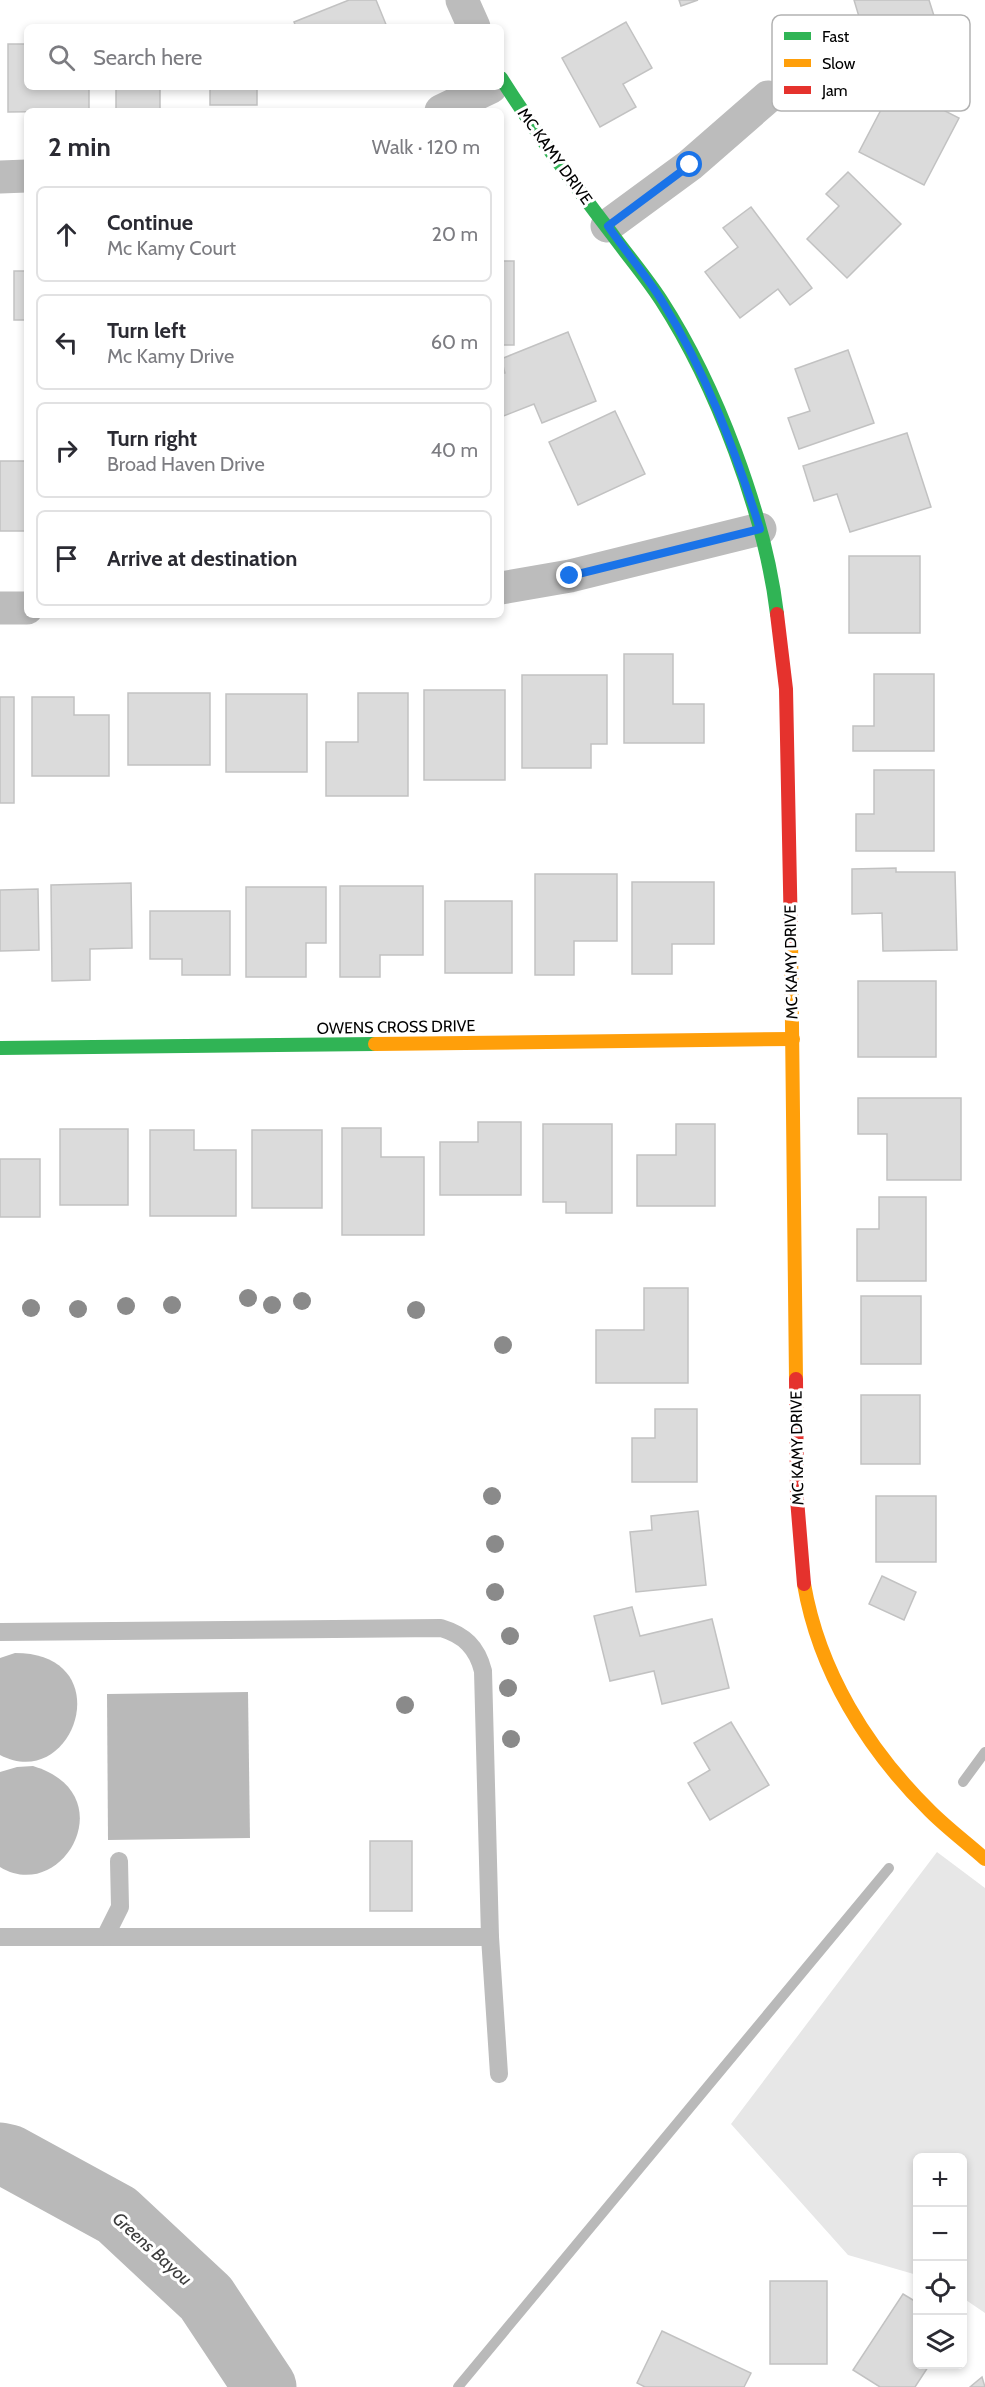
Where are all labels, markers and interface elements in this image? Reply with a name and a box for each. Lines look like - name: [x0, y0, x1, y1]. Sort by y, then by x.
- legend: [772, 15, 970, 111]
- search box: [24, 24, 504, 90]
- text: Fast: [822, 27, 850, 46]
- icon: search: [45, 41, 78, 74]
- text: Search here: [93, 44, 202, 71]
- text: Slow: [822, 54, 856, 73]
- text: Jam: [821, 81, 848, 100]
- street label: MC KAMY DRIVE: [514, 104, 596, 208]
- text: 2 min: [48, 131, 111, 163]
- text: Walk · 120 m: [372, 135, 480, 159]
- route start: [676, 151, 702, 177]
- text: Continue: [107, 209, 193, 236]
- icon: ahead: [50, 218, 83, 251]
- text: 20 m: [432, 222, 478, 246]
- text: Mc Kamy Court: [107, 236, 236, 260]
- text: Turn left: [107, 317, 186, 344]
- icon: left: [50, 326, 83, 359]
- text: 60 m: [431, 330, 478, 354]
- text: Mc Kamy Drive: [107, 344, 234, 368]
- text: Turn right: [107, 425, 197, 452]
- icon: right: [50, 434, 83, 467]
- text: 40 m: [430, 438, 478, 462]
- text: Broad Haven Drive: [107, 452, 265, 476]
- icon: arrive: [50, 542, 83, 575]
- text: Arrive at destination: [107, 545, 297, 572]
- route end: [556, 562, 582, 588]
- street label: MC KAMY DRIVE: [780, 904, 801, 1019]
- street label: OWENS CROSS DRIVE: [317, 1016, 476, 1038]
- street label: MC KAMY DRIVE: [786, 1390, 807, 1505]
- map controls: [913, 2153, 967, 2369]
- button: +: [913, 2153, 967, 2207]
- button: −: [913, 2207, 967, 2261]
- water label: Greens Bayou: [108, 2208, 196, 2290]
- button: locate: [913, 2261, 967, 2315]
- button: layers: [913, 2315, 967, 2369]

